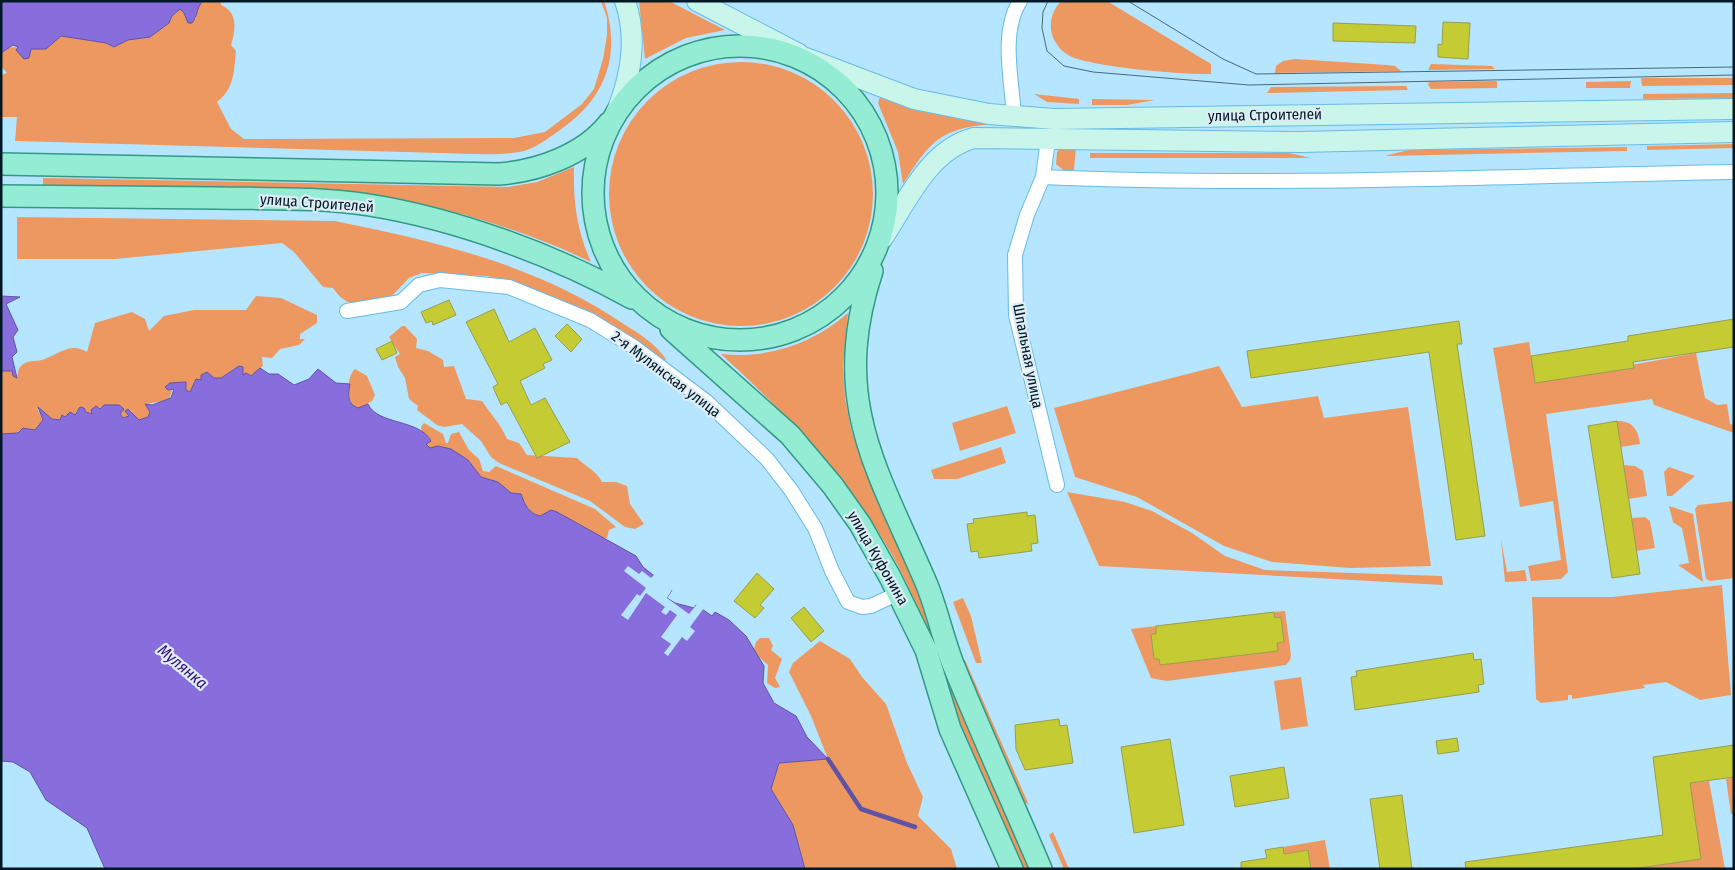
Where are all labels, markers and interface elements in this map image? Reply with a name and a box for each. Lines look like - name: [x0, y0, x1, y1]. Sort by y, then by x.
- street label: улица Строителей: [1208, 105, 1322, 125]
- street label: улица Строителей: [259, 190, 375, 216]
- street label: Шпальная улица: [1009, 302, 1047, 410]
- street label: 2-я Мулянская улица: [608, 327, 724, 421]
- street label: улица Куфонина: [844, 508, 912, 608]
- water label: Мулянка: [154, 640, 211, 693]

